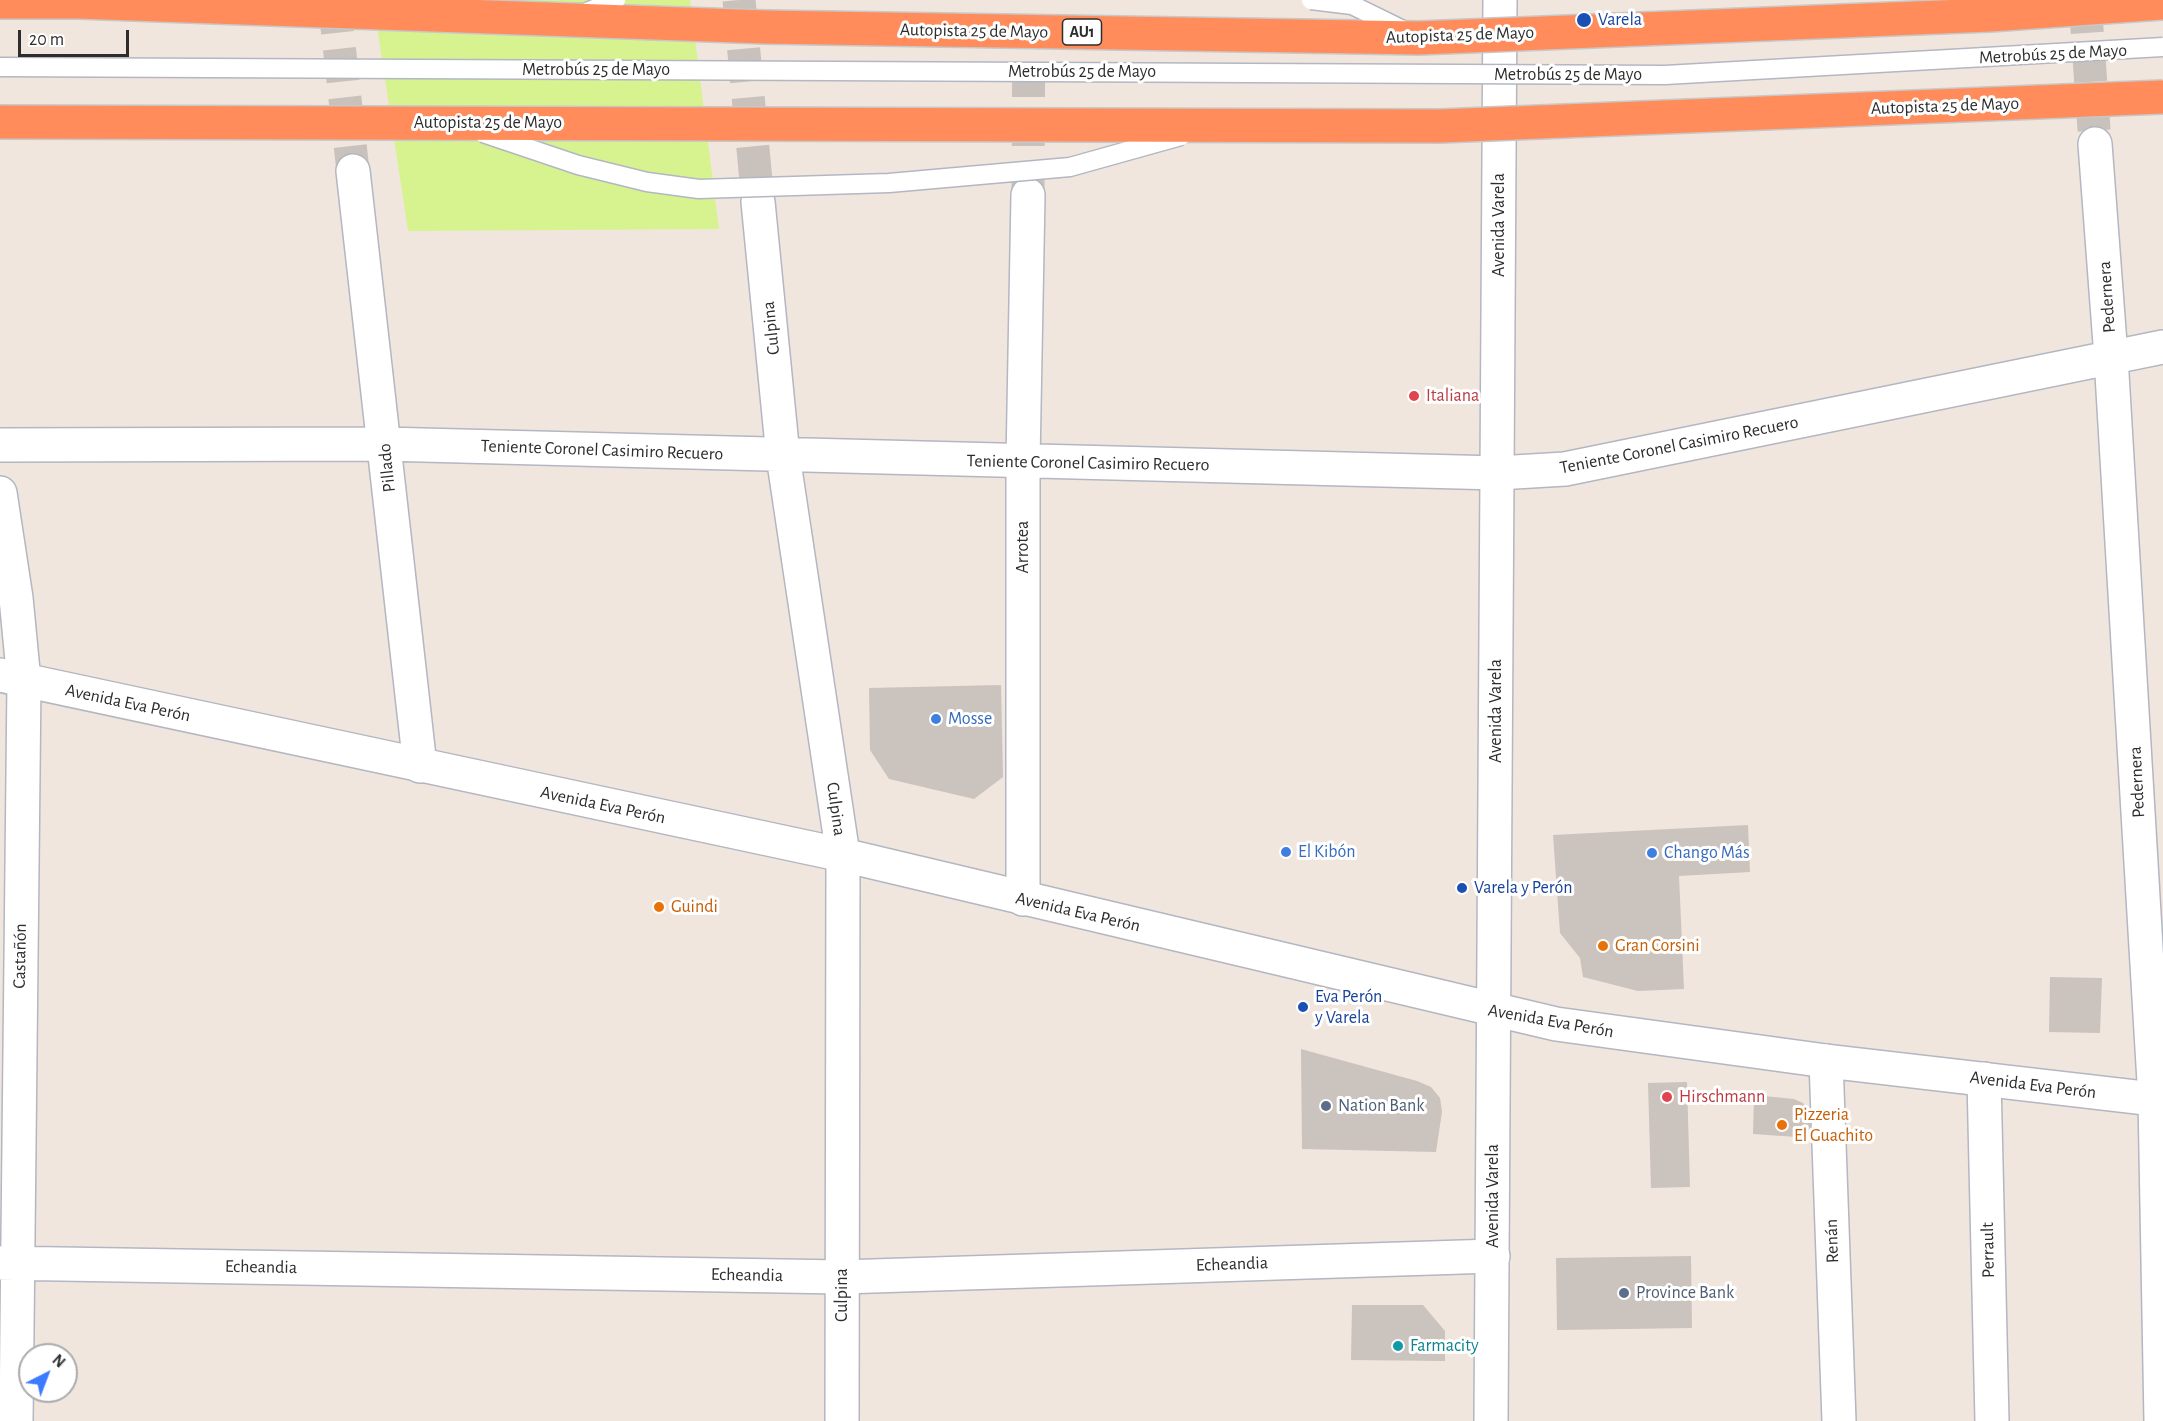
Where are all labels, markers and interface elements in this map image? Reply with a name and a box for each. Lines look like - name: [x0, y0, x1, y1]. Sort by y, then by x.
- place label: Varela: [1598, 9, 1642, 31]
- marker: Varela: [1575, 11, 1593, 29]
- scale bar: [21, 18, 132, 56]
- street label: Autopista 25 de Mayo: [900, 19, 1048, 43]
- road number: AU1: [1062, 19, 1102, 45]
- street label: Autopista 25 de Mayo: [1385, 22, 1535, 48]
- text: 20 m: [29, 31, 64, 49]
- street label: Metrobús 25 de Mayo: [1978, 39, 2128, 69]
- street label: Metrobús 25 de Mayo: [522, 59, 670, 81]
- street label: Metrobús 25 de Mayo: [1008, 61, 1156, 83]
- street label: Metrobús 25 de Mayo: [1494, 64, 1642, 86]
- street label: Autopista 25 de Mayo: [1870, 93, 2020, 119]
- street label: Autopista 25 de Mayo: [414, 112, 562, 134]
- street label: Avenida Varela: [1488, 173, 1510, 277]
- street label: Pedernera: [2094, 260, 2120, 334]
- street label: Culpina: [757, 300, 785, 356]
- place label: Italiana: [1426, 385, 1479, 407]
- marker: Italiana: [1407, 389, 1421, 403]
- street label: Teniente Coronel Casimiro Recuero: [1558, 411, 1800, 479]
- street label: Teniente Coronel Casimiro Recuero: [480, 435, 724, 465]
- street label: Pillado: [374, 442, 400, 494]
- street label: Teniente Coronel Casimiro Recuero: [966, 450, 1210, 476]
- street label: Arrotea: [1012, 521, 1034, 573]
- street label: Avenida Varela: [1485, 659, 1507, 763]
- street label: Avenida Eva Perón: [63, 679, 193, 727]
- place label: Mosse: [948, 708, 992, 730]
- marker: Mosse: [929, 712, 943, 726]
- street label: Pedernera: [2124, 746, 2150, 818]
- street label: Avenida Eva Perón: [538, 781, 668, 829]
- street label: Culpina: [822, 781, 850, 837]
- place label: El Kibón: [1298, 841, 1355, 863]
- place label: Chango Más: [1664, 842, 1750, 864]
- marker: El Kibón: [1279, 845, 1293, 859]
- marker: Chango Más: [1645, 846, 1659, 860]
- place label: Varela y Perón: [1474, 877, 1572, 899]
- marker: Varela y Perón: [1455, 881, 1469, 895]
- street label: Avenida Eva Perón: [1014, 887, 1142, 937]
- place label: Guindi: [671, 896, 718, 918]
- marker: Guindi: [652, 900, 666, 914]
- street label: Castañón: [9, 923, 31, 989]
- place label: Gran Corsini: [1615, 935, 1700, 957]
- marker: Gran Corsini: [1596, 939, 1610, 953]
- place label: Eva Perón y Varela: [1315, 986, 1382, 1028]
- street label: Avenida Eva Perón: [1486, 999, 1616, 1043]
- marker: Eva Perón y Varela: [1296, 1000, 1310, 1014]
- street label: Avenida Eva Perón: [1968, 1067, 2098, 1103]
- place label: Hirschmann: [1679, 1086, 1765, 1108]
- marker: Hirschmann: [1660, 1090, 1674, 1104]
- place label: Nation Bank: [1338, 1095, 1425, 1117]
- marker: Nation Bank: [1319, 1099, 1333, 1113]
- place label: Pizzeria El Guachito: [1794, 1104, 1873, 1146]
- marker: Pizzeria El Guachito: [1775, 1118, 1789, 1132]
- street label: Avenida Varela: [1482, 1144, 1504, 1248]
- street label: Renán: [1820, 1218, 1844, 1264]
- street label: Perrault: [1977, 1222, 1999, 1278]
- street label: Echeandia: [1196, 1252, 1268, 1276]
- street label: Echeandia: [225, 1256, 297, 1278]
- street label: Echeandia: [711, 1264, 783, 1286]
- street label: Culpina: [831, 1268, 853, 1322]
- place label: Province Bank: [1636, 1282, 1734, 1304]
- marker: Province Bank: [1617, 1286, 1631, 1300]
- place label: Farmacity: [1410, 1335, 1479, 1357]
- marker: Farmacity: [1391, 1339, 1405, 1353]
- north arrow: [18, 1343, 78, 1403]
- text: N: [49, 1351, 68, 1371]

